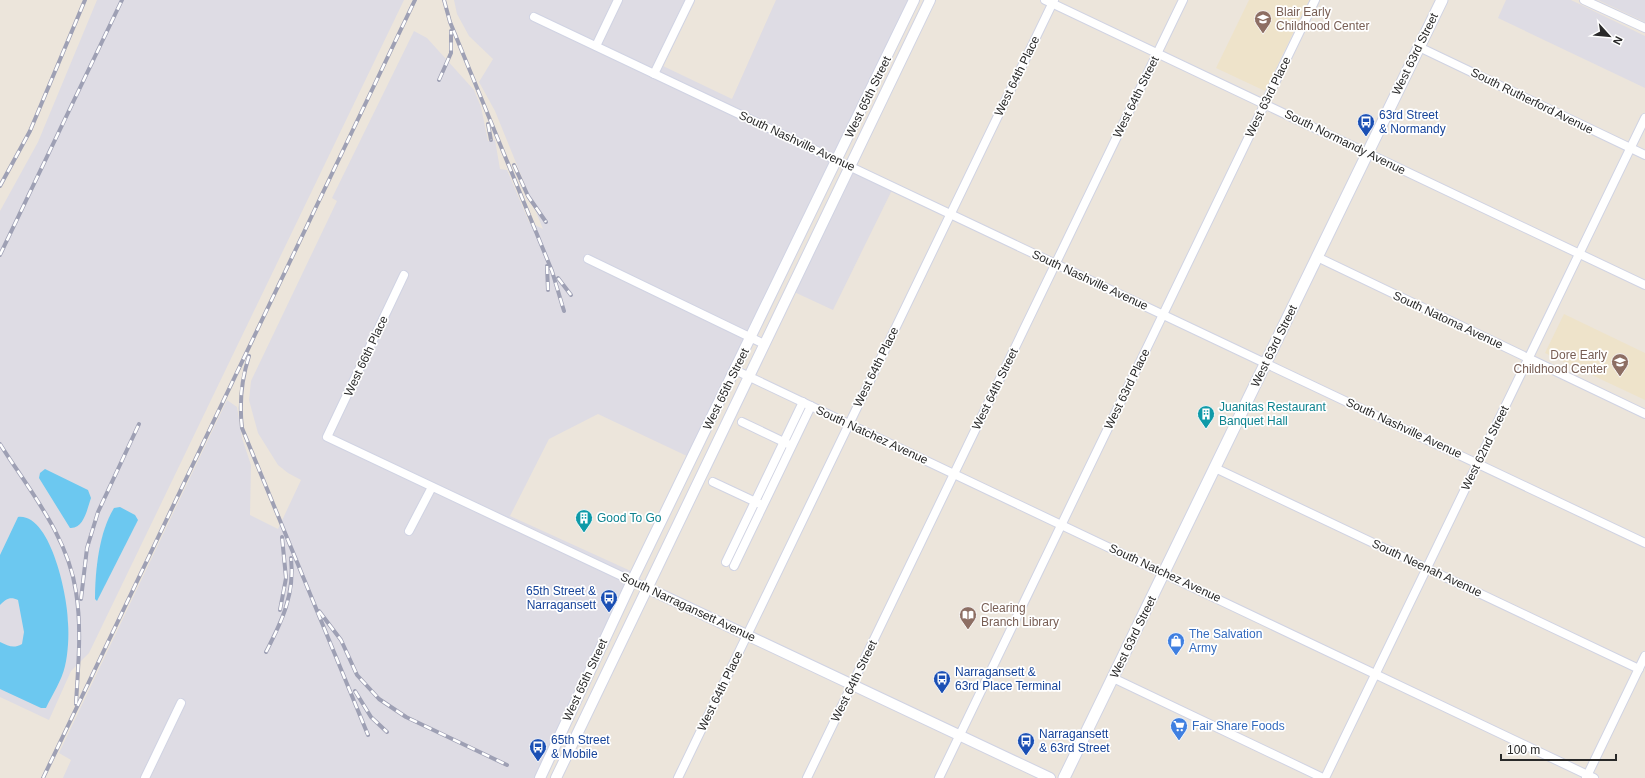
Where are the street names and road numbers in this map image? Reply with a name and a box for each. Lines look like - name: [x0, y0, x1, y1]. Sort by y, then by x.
- street label: West 63rd Street: [1389, 10, 1441, 97]
- street label: West 64th Place: [992, 33, 1043, 118]
- street label: West 65th Street: [842, 53, 894, 140]
- street label: West 64th Street: [1110, 53, 1162, 140]
- street label: West 63rd Place: [1242, 54, 1294, 140]
- street label: South Rutherford Avenue: [1468, 65, 1596, 137]
- street label: South Normandy Avenue: [1282, 107, 1408, 178]
- street label: South Nashville Avenue: [737, 108, 858, 174]
- street label: South Nashville Avenue: [1030, 247, 1151, 313]
- street label: South Natoma Avenue: [1391, 288, 1506, 352]
- street label: West 63rd Street: [1248, 302, 1300, 389]
- street label: West 66th Place: [341, 313, 391, 398]
- street label: West 64th Place: [851, 324, 902, 409]
- street label: West 65th Street: [700, 345, 752, 432]
- street label: West 64th Street: [969, 345, 1021, 432]
- street label: West 63rd Place: [1101, 346, 1153, 432]
- street label: South Nashville Avenue: [1344, 395, 1465, 461]
- street label: South Natchez Avenue: [814, 403, 930, 467]
- street label: West 62nd Street: [1458, 403, 1512, 493]
- street label: South Neenah Avenue: [1370, 536, 1485, 600]
- street label: South Natchez Avenue: [1107, 541, 1223, 605]
- street label: South Narragansett Avenue: [618, 570, 758, 645]
- street label: West 63rd Street: [1107, 593, 1159, 680]
- street label: West 65th Street: [560, 636, 610, 723]
- street label: West 64th Street: [828, 637, 880, 724]
- street label: West 64th Place: [695, 648, 746, 733]

